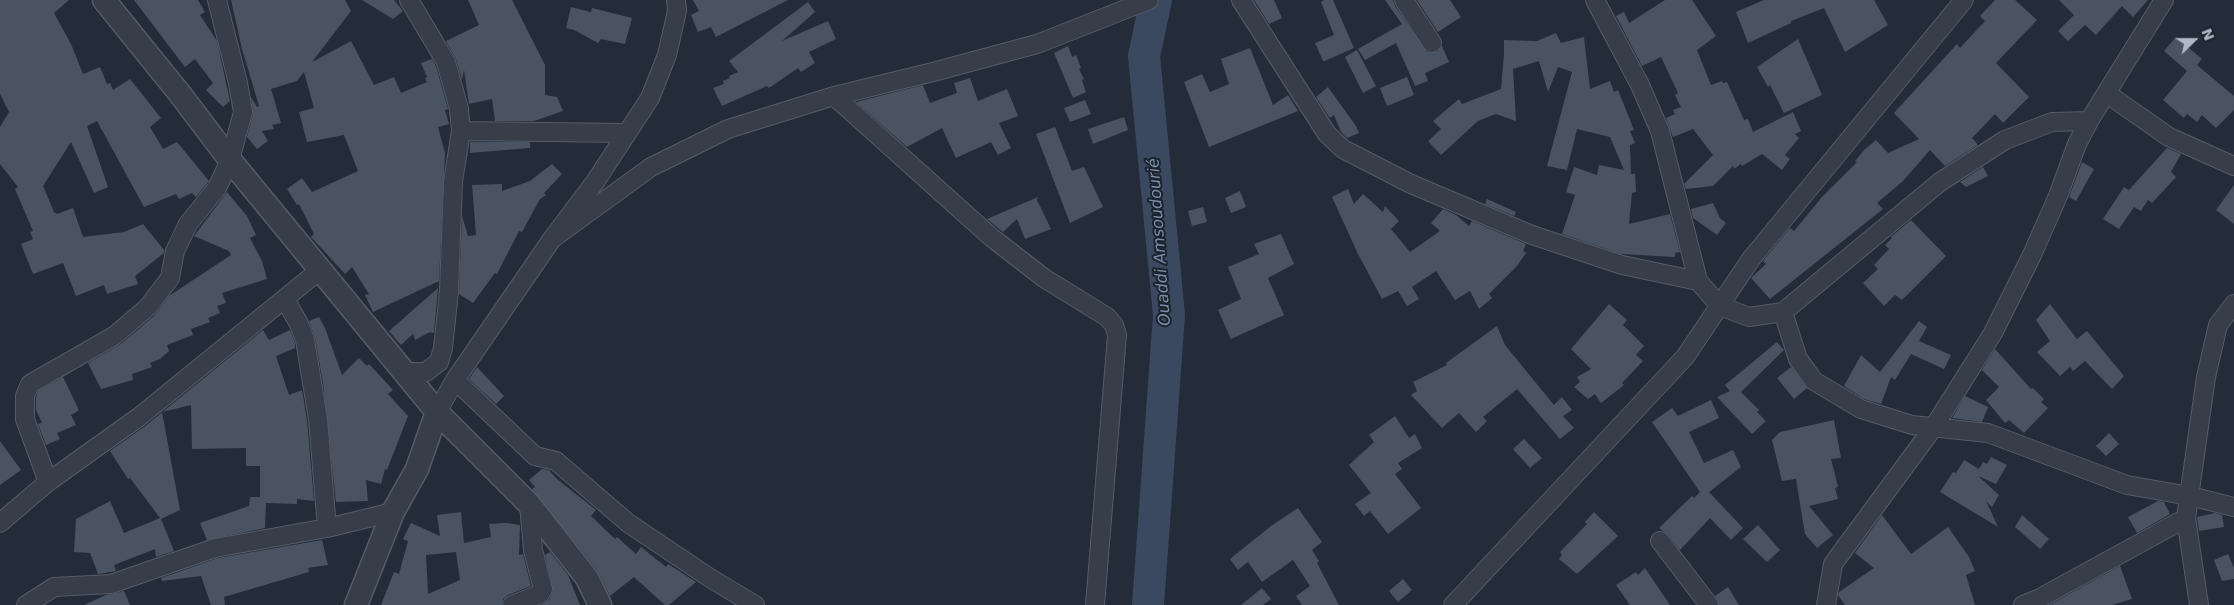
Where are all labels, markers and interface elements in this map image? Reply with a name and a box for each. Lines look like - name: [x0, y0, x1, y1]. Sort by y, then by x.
- north arrow: [2169, 15, 2219, 65]
- text: N: [2198, 26, 2218, 43]
- water label: Ouaddi Amsoudourié: [1145, 157, 1175, 327]

